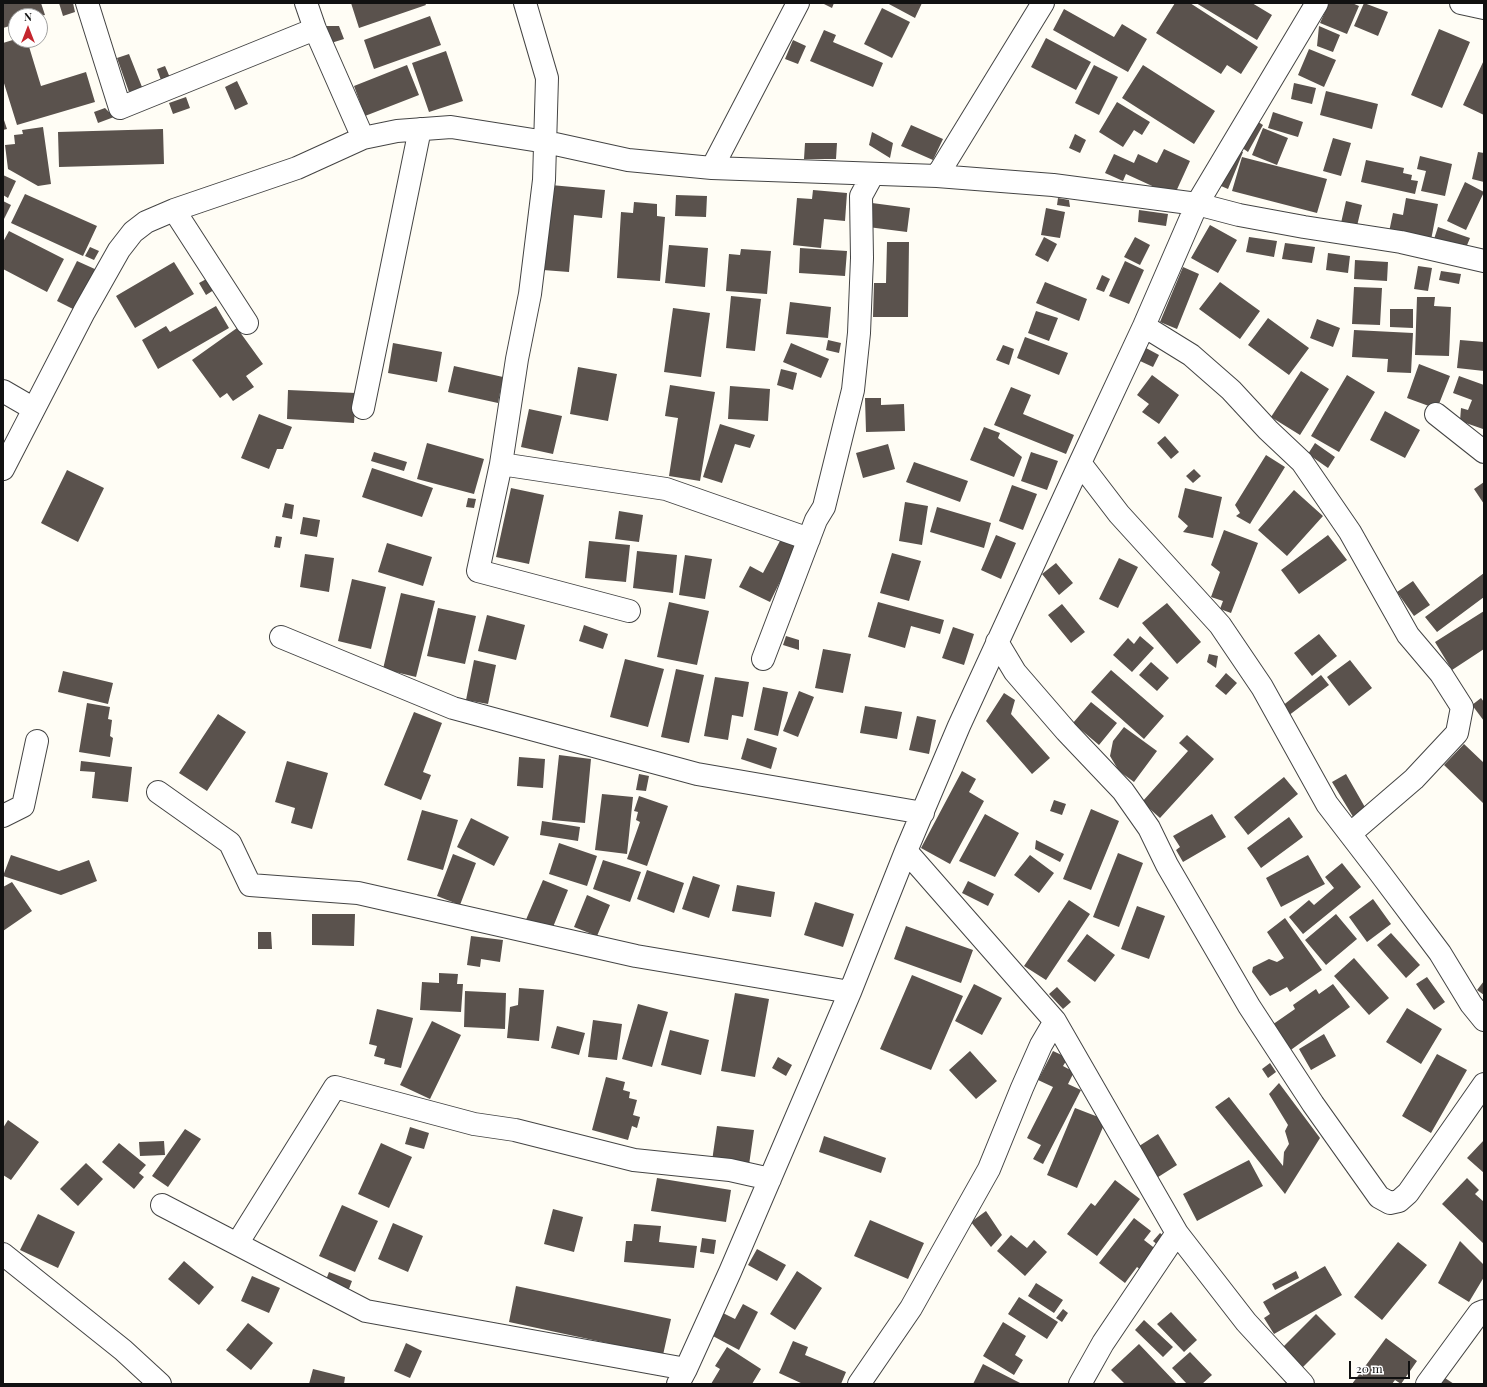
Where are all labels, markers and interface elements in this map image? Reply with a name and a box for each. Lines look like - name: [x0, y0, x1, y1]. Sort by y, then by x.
- north arrow: [8, 8, 48, 48]
- text: N: [24, 9, 32, 24]
- scale bar: [1351, 1353, 1412, 1379]
- text: 20 m: [1356, 1360, 1383, 1376]

